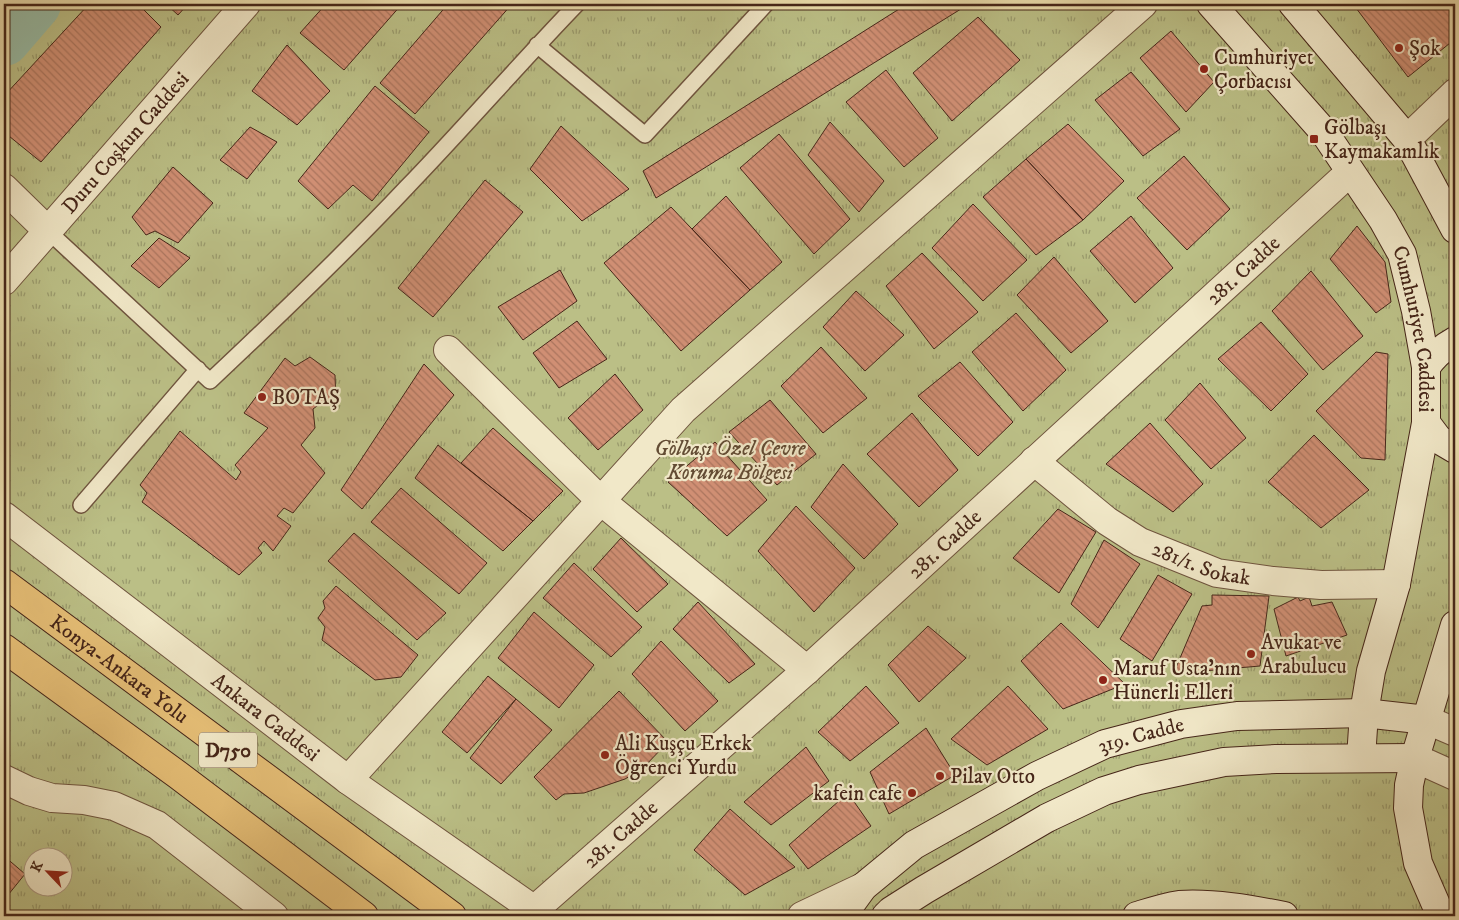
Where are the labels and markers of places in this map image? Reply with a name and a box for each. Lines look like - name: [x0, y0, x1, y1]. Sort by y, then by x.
- place label: Şok: [1409, 36, 1441, 62]
- marker: Şok: [1393, 42, 1405, 54]
- place label: Cumhuriyet Çorbacısı: [1214, 45, 1314, 95]
- marker: Cumhuriyet Çorbacısı: [1198, 63, 1210, 75]
- place label: Gölbaşı Kaymakamlık: [1324, 115, 1440, 165]
- marker: Gölbaşı Kaymakamlık: [1308, 133, 1320, 145]
- place label: BOTAŞ: [272, 385, 340, 411]
- marker: BOTAŞ: [256, 391, 268, 403]
- place label: Avukat ve Arabulucu: [1261, 630, 1347, 680]
- marker: Avukat ve Arabulucu: [1245, 648, 1257, 660]
- place label: Maruf Usta'nın Hünerli Elleri: [1113, 656, 1241, 706]
- marker: Maruf Usta'nın Hünerli Elleri: [1097, 674, 1109, 686]
- place label: Ali Kuşçu Erkek Öğrenci Yurdu: [615, 731, 752, 781]
- marker: Ali Kuşçu Erkek Öğrenci Yurdu: [599, 749, 611, 761]
- place label: Pilav Otto: [950, 764, 1035, 790]
- marker: Pilav Otto: [934, 770, 946, 782]
- place label: kafein cafe: [813, 781, 902, 807]
- marker: kafein cafe: [906, 787, 918, 799]

